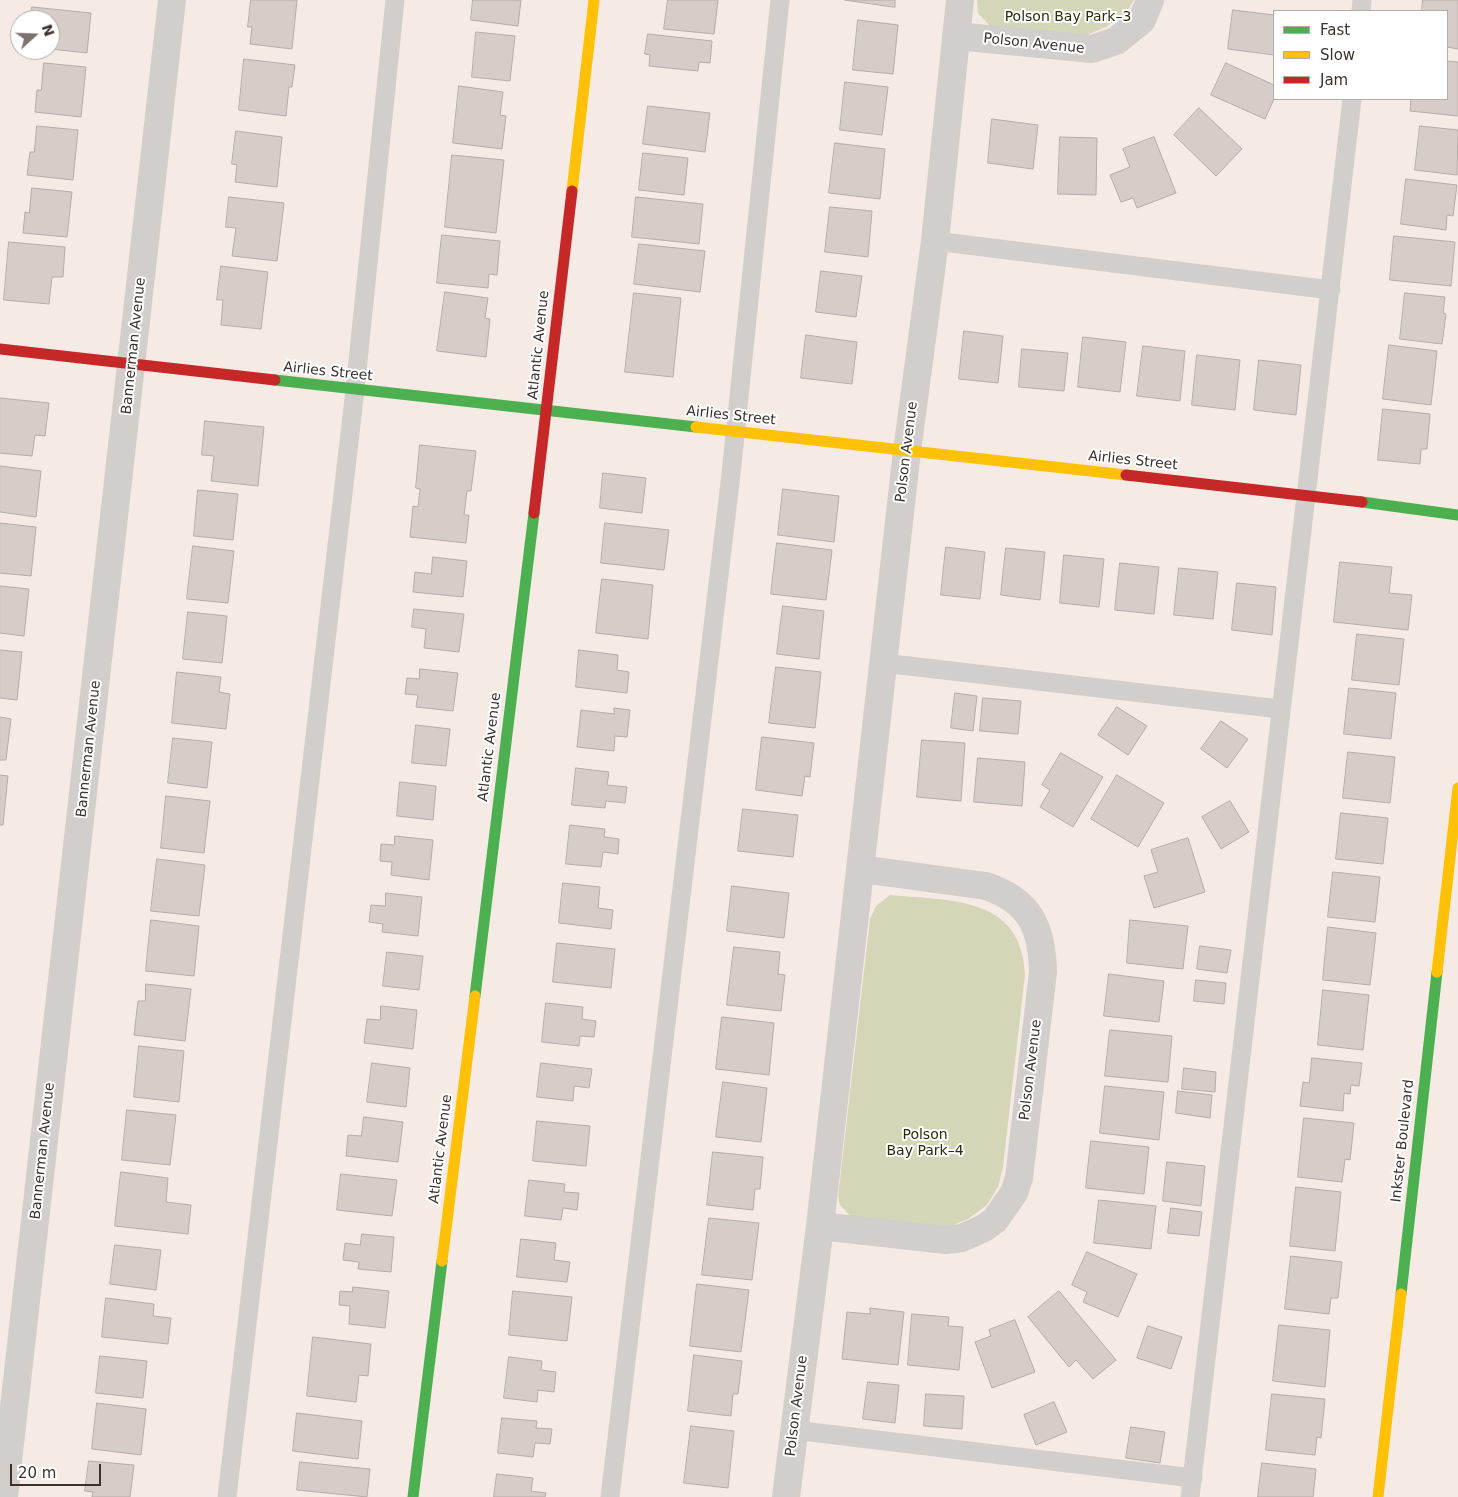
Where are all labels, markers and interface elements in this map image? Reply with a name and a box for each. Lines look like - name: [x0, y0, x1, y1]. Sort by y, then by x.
- park label: Polson Bay Park–3: [1005, 9, 1131, 25]
- north arrow: [10, 10, 60, 60]
- legend: [1273, 10, 1448, 100]
- text: Fast: [1320, 21, 1350, 39]
- text: N: [39, 22, 58, 38]
- street label: Polson Avenue: [983, 30, 1085, 58]
- text: Slow: [1320, 46, 1355, 64]
- text: Jam: [1320, 71, 1348, 89]
- street label: Bannerman Avenue: [118, 277, 150, 415]
- street label: Atlantic Avenue: [525, 290, 553, 400]
- street label: Airlies Street: [282, 359, 374, 385]
- street label: Polson Avenue: [892, 401, 922, 503]
- street label: Airlies Street: [685, 403, 777, 429]
- street label: Airlies Street: [1087, 448, 1179, 474]
- street label: Bannerman Avenue: [73, 680, 105, 818]
- street label: Atlantic Avenue: [475, 692, 505, 802]
- street label: Polson Avenue: [1016, 1019, 1046, 1121]
- street label: Inkster Boulevard: [1388, 1079, 1418, 1203]
- street label: Bannerman Avenue: [27, 1082, 59, 1220]
- street label: Atlantic Avenue: [426, 1094, 456, 1204]
- park label: Polson Bay Park–4: [886, 1127, 964, 1160]
- street label: Polson Avenue: [782, 1355, 812, 1457]
- scale bar: [12, 1454, 104, 1486]
- text: 20 m: [18, 1464, 56, 1482]

